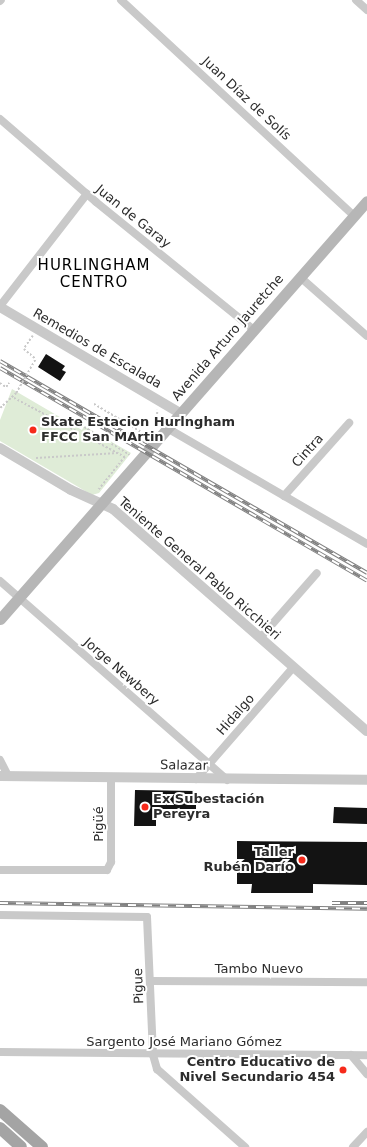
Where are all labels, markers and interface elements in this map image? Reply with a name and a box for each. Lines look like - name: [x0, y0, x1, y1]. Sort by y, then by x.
- street label: Juan Díaz de Solís: [198, 54, 294, 144]
- street label: Juan de Garay: [92, 182, 174, 252]
- district label: HURLINGHAM CENTRO: [38, 256, 150, 291]
- street label: Avenida Arturo Jauretche: [169, 272, 287, 404]
- street label: Remedios de Escalada: [30, 306, 164, 392]
- place label: Skate Estacion Hurlngham FFCC San MArtin: [41, 415, 235, 446]
- marker: Skate Estacion Hurlngham FFCC San MArtin: [28, 425, 38, 435]
- street label: Cintra: [289, 431, 327, 471]
- street label: Teniente General Pablo Ricchieri: [115, 494, 283, 644]
- street label: Jorge Newbery: [80, 635, 162, 709]
- street label: Hidalgo: [214, 691, 258, 739]
- street label: Salazar: [160, 758, 208, 774]
- place label: Ex Subestación Pereyra: [153, 792, 265, 823]
- marker: Ex Subestación Pereyra: [140, 802, 150, 812]
- street label: Pigüé: [91, 806, 107, 842]
- place label: Taller Rubén Darío: [203, 845, 294, 876]
- marker: Taller Rubén Darío: [297, 855, 307, 865]
- street label: Tambo Nuevo: [215, 961, 303, 977]
- street label: Pigue: [131, 968, 147, 1004]
- street label: Sargento José Mariano Gómez: [86, 1034, 282, 1050]
- place label: Centro Educativo de Nivel Secundario 454: [179, 1055, 335, 1086]
- marker: Centro Educativo de Nivel Secundario 454: [338, 1065, 348, 1075]

